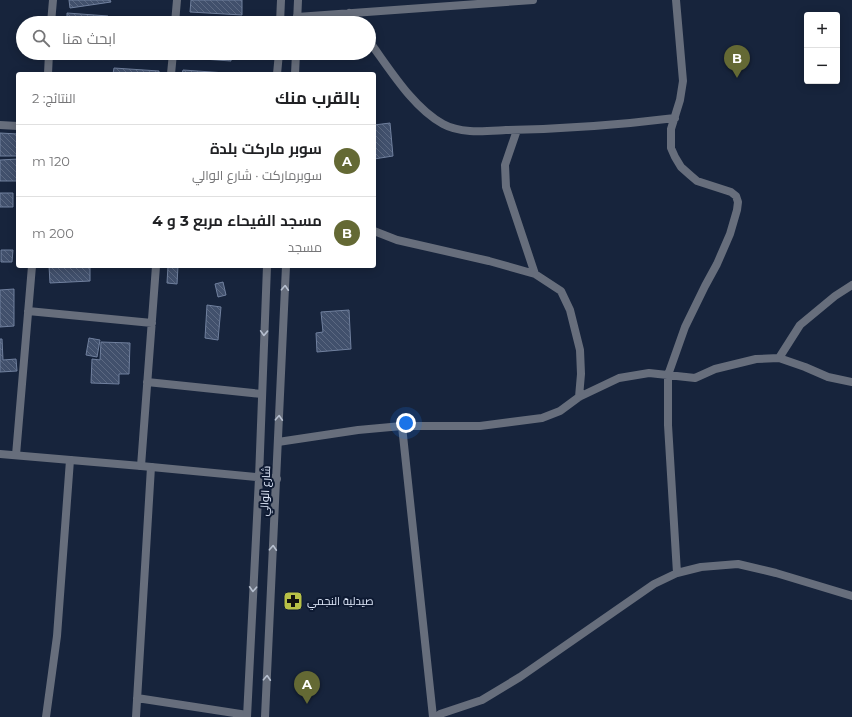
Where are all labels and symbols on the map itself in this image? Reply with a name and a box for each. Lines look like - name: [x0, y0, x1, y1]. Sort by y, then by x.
- pin: B: [724, 45, 750, 78]
- one-way arrow: [281, 285, 290, 291]
- one-way arrow: [259, 330, 268, 336]
- your location: [396, 413, 416, 433]
- one-way arrow: [275, 415, 284, 421]
- street label: شارع الوالي: [257, 465, 275, 517]
- one-way arrow: [269, 545, 278, 551]
- one-way arrow: [249, 586, 258, 592]
- pharmacy icon: صيدلية النجمي: [282, 590, 304, 612]
- place label: صيدلية النجمي: [307, 594, 374, 610]
- pin: A: [294, 671, 320, 704]
- one-way arrow: [263, 675, 271, 681]

